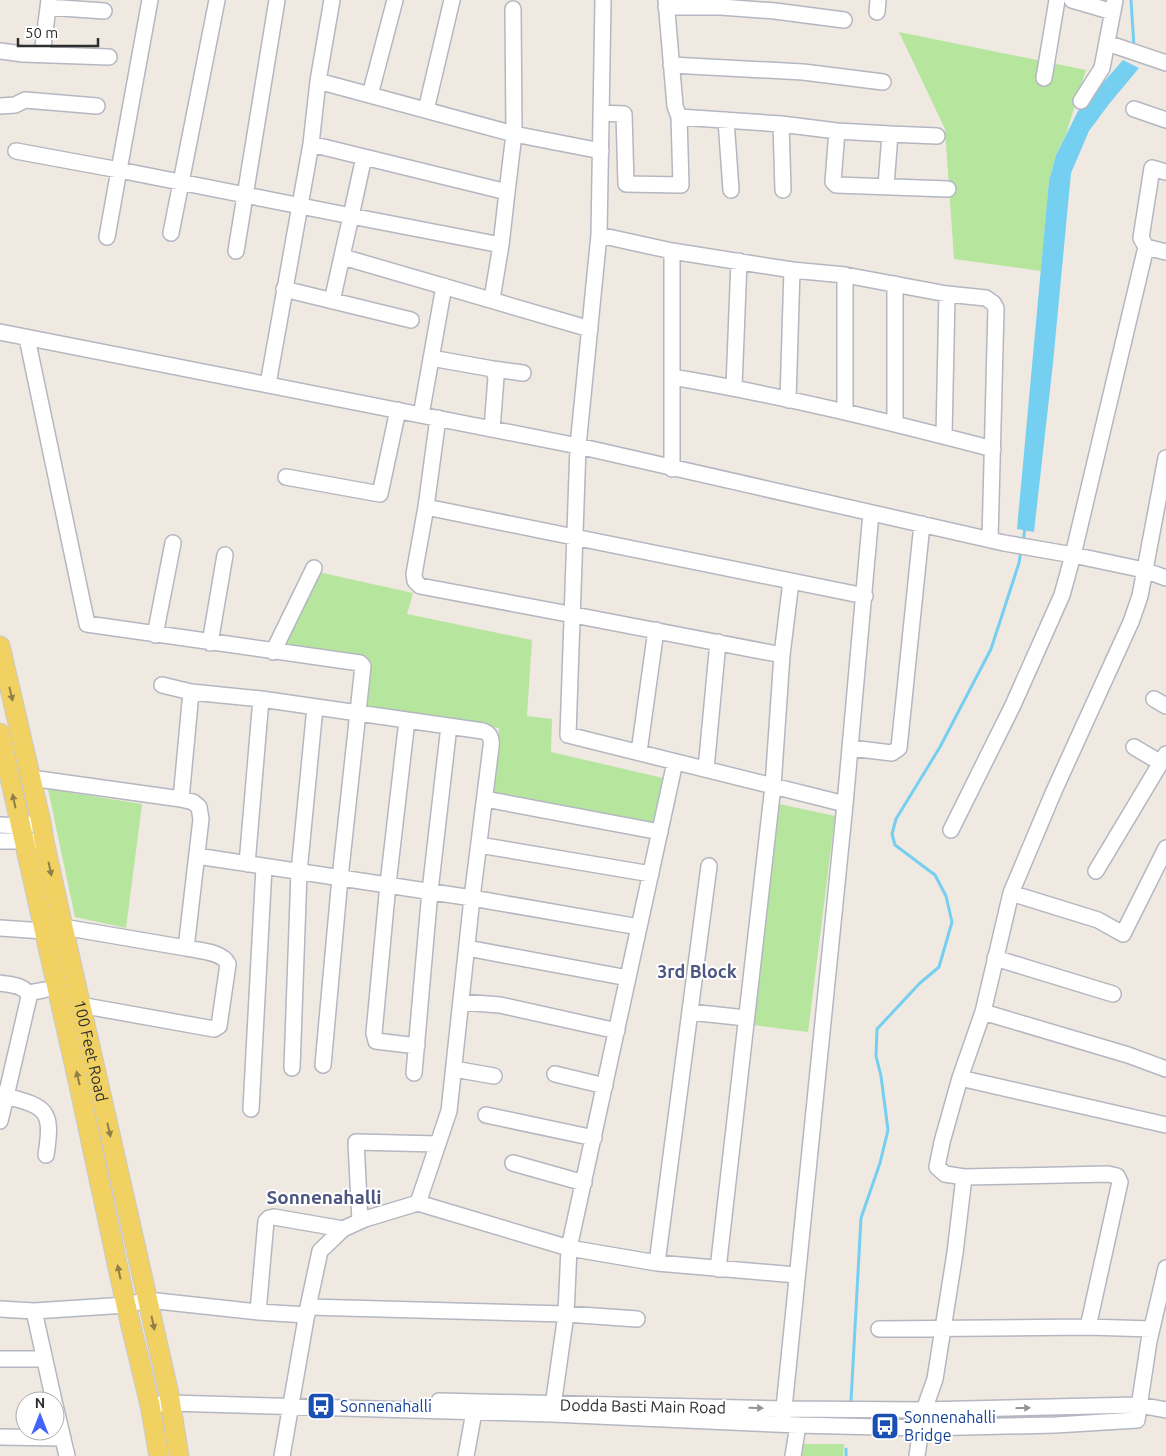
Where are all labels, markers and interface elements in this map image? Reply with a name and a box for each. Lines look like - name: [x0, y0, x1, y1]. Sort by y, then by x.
- scale bar: [18, 15, 98, 47]
- text: 50 m: [25, 24, 58, 41]
- one-way arrow: [7, 686, 15, 701]
- one-way arrow: [10, 792, 18, 808]
- one-way arrow: [46, 862, 54, 877]
- district label: 3rd Block: [657, 961, 737, 981]
- street label: 100 Feet Road: [71, 998, 111, 1103]
- one-way arrow: [74, 1071, 82, 1086]
- one-way arrow: [105, 1123, 113, 1138]
- district label: Sonnenahalli: [266, 1186, 382, 1208]
- one-way arrow: [115, 1264, 123, 1279]
- one-way arrow: [149, 1315, 157, 1330]
- north arrow: [15, 1391, 65, 1441]
- bus stop icon: Sonnenahalli: [306, 1391, 336, 1421]
- text: N: [35, 1395, 45, 1411]
- street label: Dodda Basti Main Road: [560, 1396, 726, 1416]
- place label: Sonnenahalli: [340, 1397, 432, 1415]
- one-way arrow: [1016, 1403, 1032, 1411]
- one-way arrow: [748, 1404, 764, 1412]
- place label: Sonnenahalli Bridge: [904, 1408, 996, 1444]
- bus stop icon: Sonnenahalli Bridge: [870, 1411, 900, 1441]

